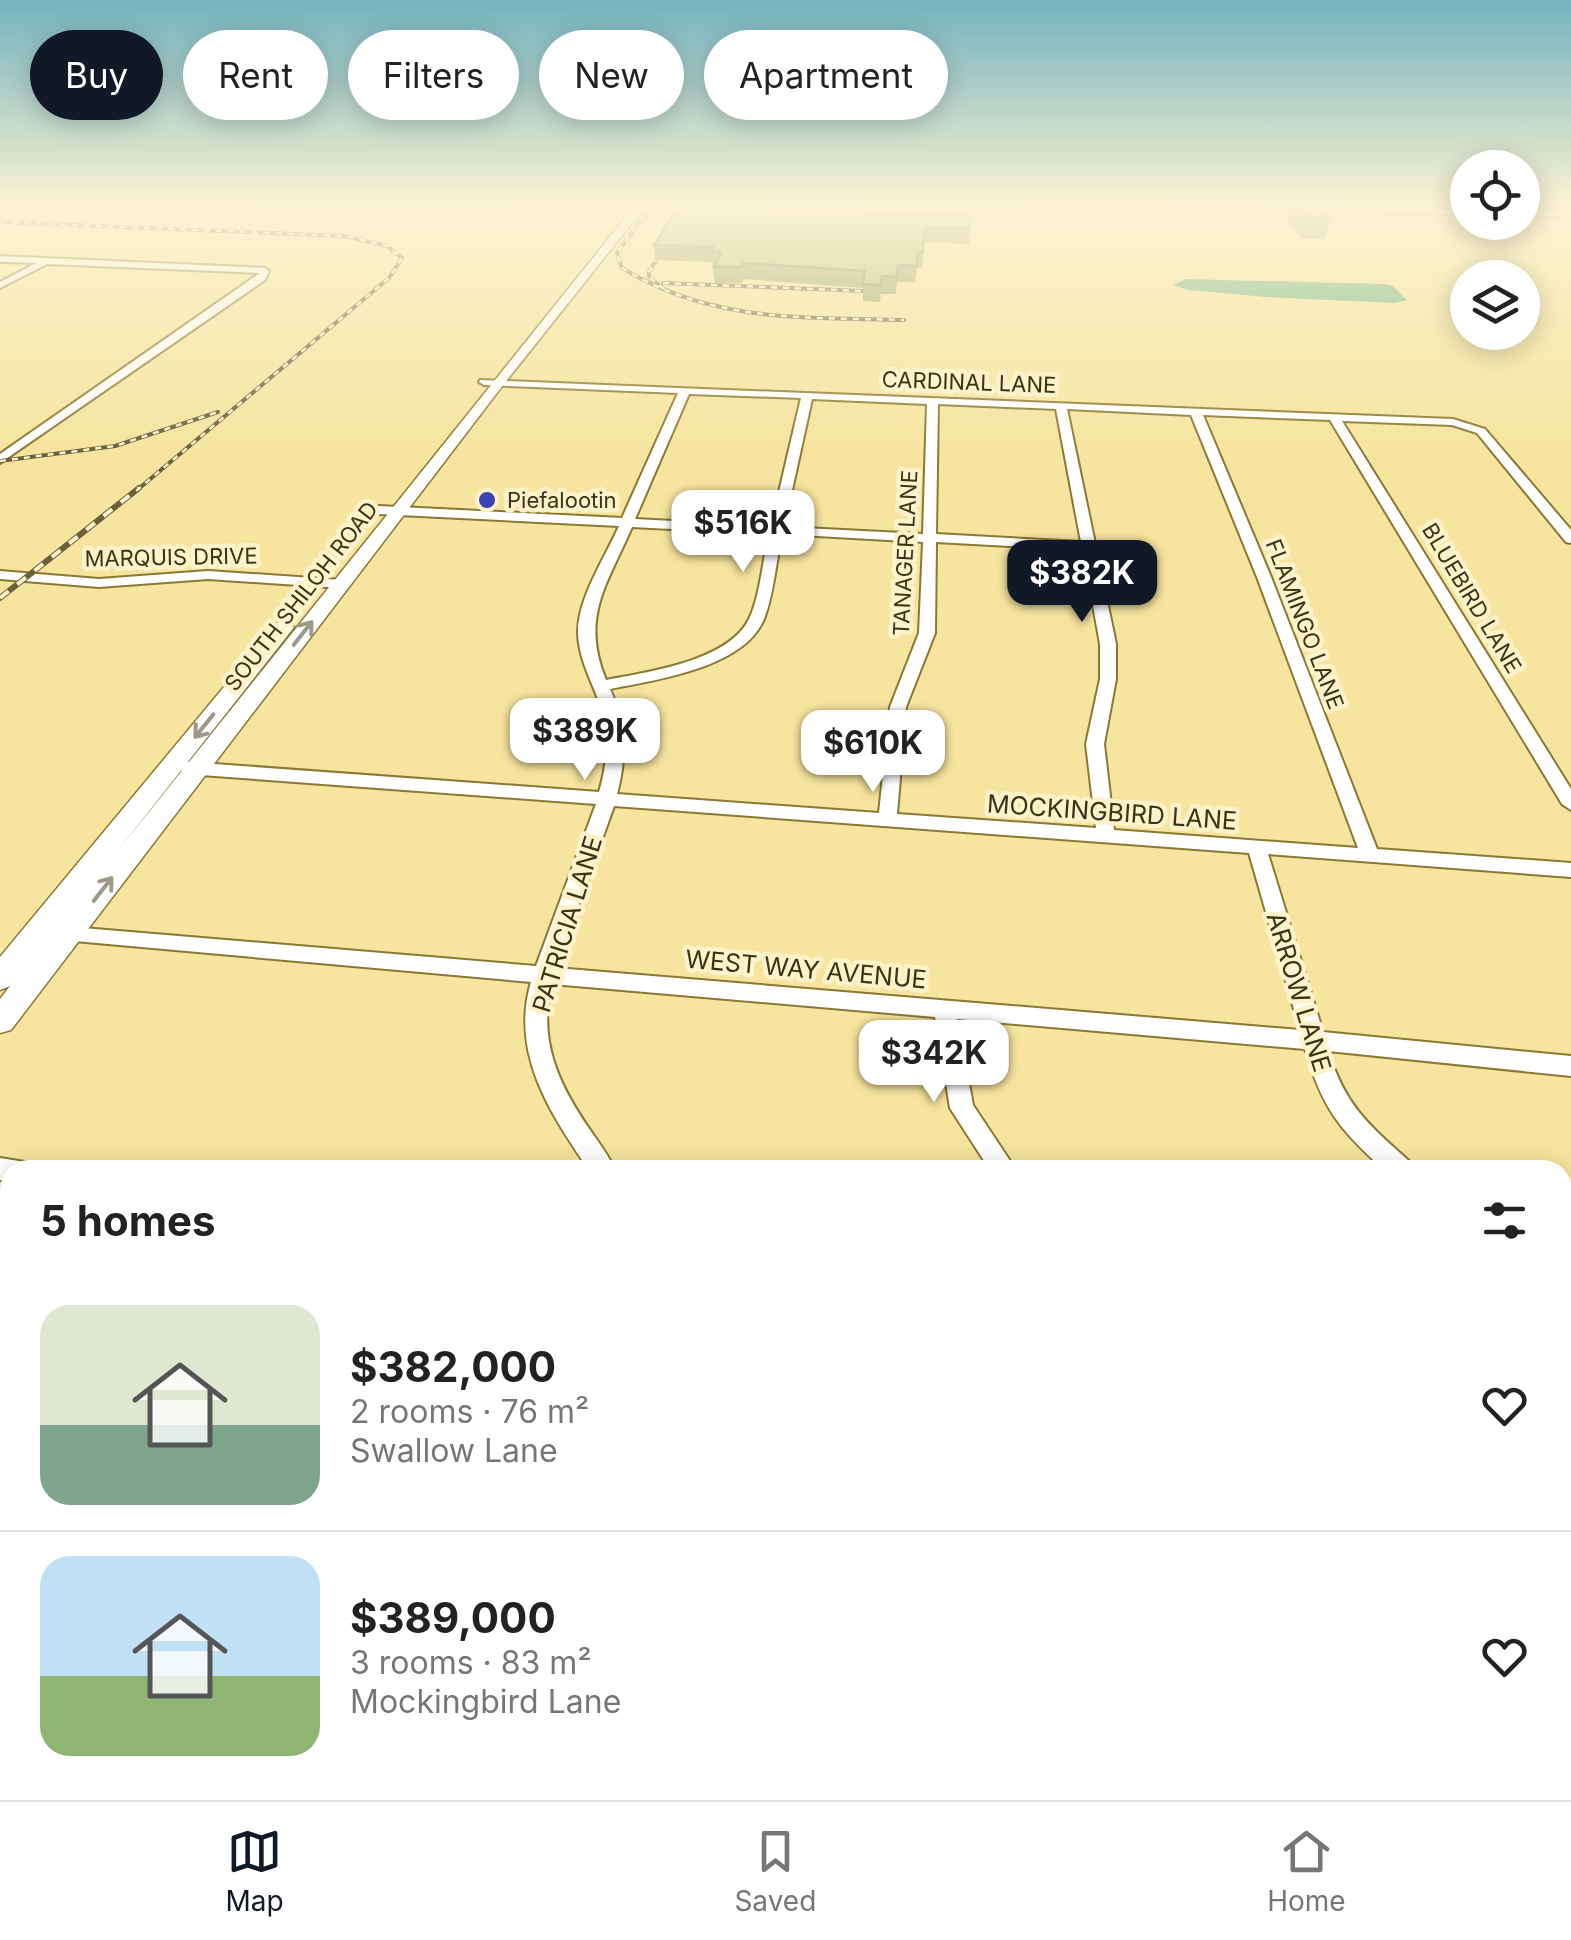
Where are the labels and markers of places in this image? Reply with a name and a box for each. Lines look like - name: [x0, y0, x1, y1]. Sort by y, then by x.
- place label: Piefalootin: [507, 487, 617, 513]
- marker: Piefalootin: [476, 489, 498, 511]
- pin: $516K: [673, 490, 813, 575]
- pin: $382K: [1012, 540, 1152, 625]
- pin: $389K: [515, 698, 655, 783]
- pin: $610K: [803, 710, 943, 795]
- pin: $342K: [864, 1020, 1004, 1105]

